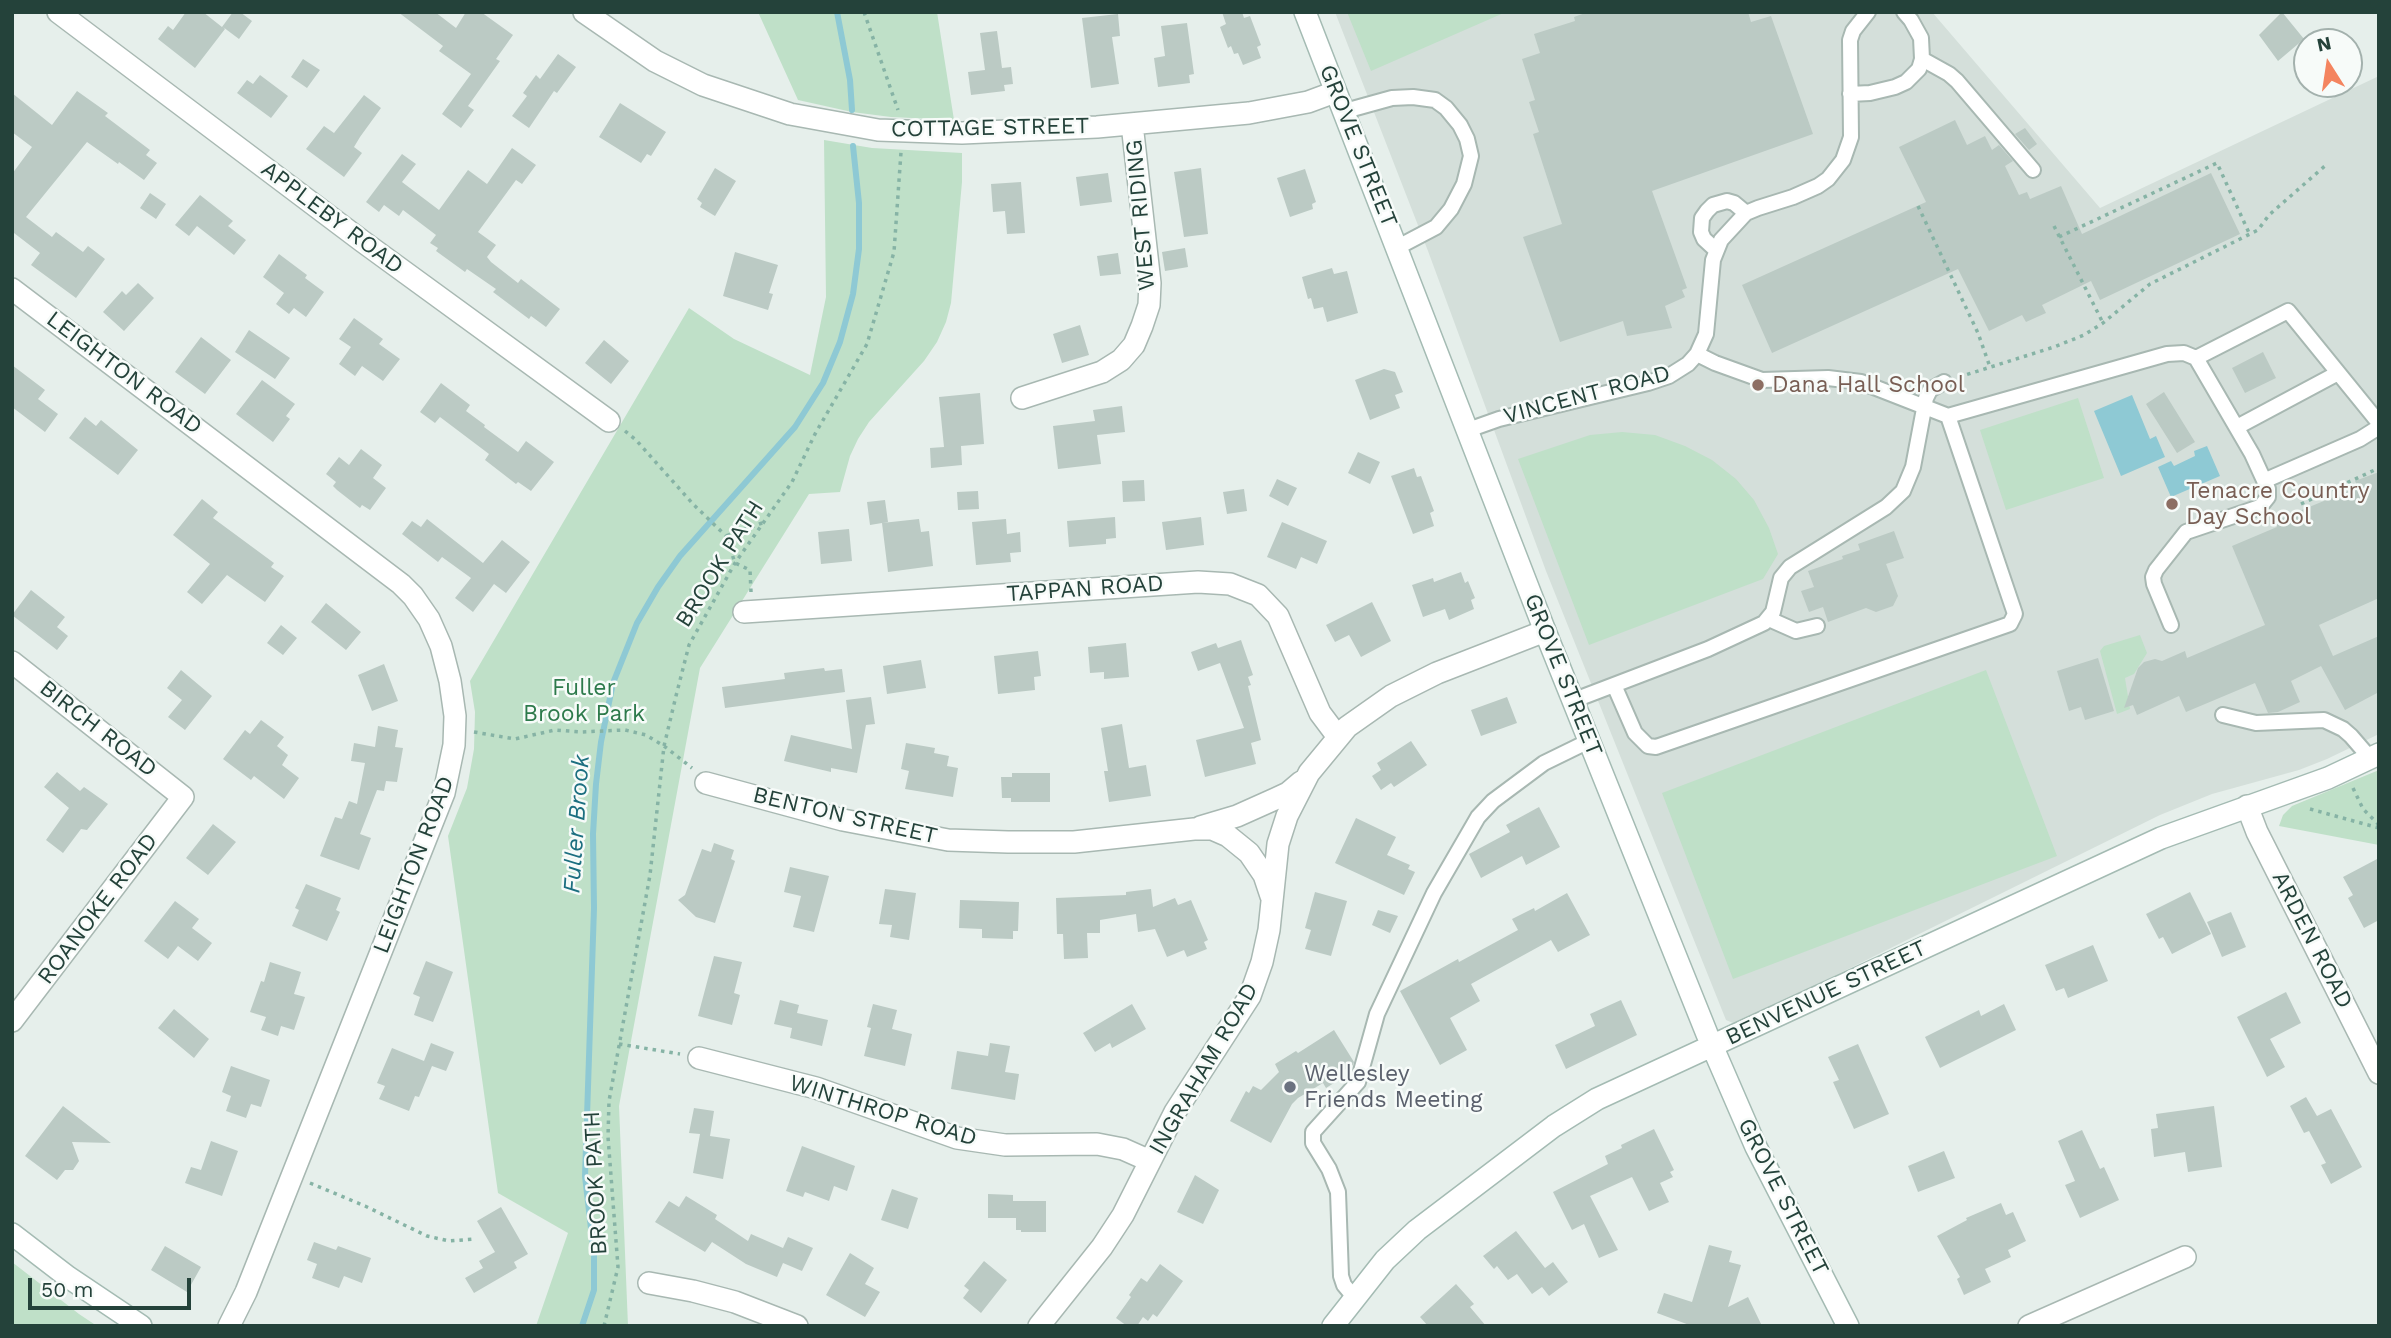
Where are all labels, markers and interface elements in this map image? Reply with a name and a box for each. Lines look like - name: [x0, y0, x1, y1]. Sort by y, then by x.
- north arrow: [2293, 28, 2363, 98]
- text: N: [2315, 31, 2333, 57]
- street label: GROVE STREET: [1313, 61, 1403, 231]
- street label: COTTAGE STREET: [891, 112, 1089, 144]
- street label: WEST RIDING: [1121, 138, 1161, 292]
- street label: APPLEBY ROAD: [255, 156, 409, 280]
- street label: LEIGHTON ROAD: [41, 305, 207, 441]
- street label: VINCENT ROAD: [1501, 360, 1673, 430]
- place label: Dana Hall School: [1772, 371, 1965, 399]
- marker: Dana Hall School: [1750, 377, 1766, 393]
- place label: Tenacre Country Day School: [2186, 477, 2370, 531]
- street label: BROOK PATH: [670, 495, 770, 633]
- marker: Tenacre Country Day School: [2164, 496, 2180, 512]
- street label: TAPPAN ROAD: [1005, 570, 1165, 608]
- street label: GROVE STREET: [1518, 590, 1608, 760]
- park label: Fuller Brook Park: [523, 674, 645, 728]
- street label: BIRCH ROAD: [34, 675, 162, 783]
- water label: Fuller Brook: [558, 754, 596, 894]
- street label: LEIGHTON ROAD: [367, 772, 461, 958]
- street label: BENTON STREET: [750, 781, 940, 851]
- street label: ROANOKE ROAD: [32, 828, 164, 990]
- street label: ARDEN ROAD: [2266, 867, 2358, 1013]
- street label: BENVENUE STREET: [1721, 934, 1931, 1052]
- street label: INGRAHAM ROAD: [1144, 978, 1264, 1160]
- place label: Wellesley Friends Meeting: [1304, 1060, 1482, 1114]
- street label: WINTHROP ROAD: [786, 1069, 980, 1153]
- marker: Wellesley Friends Meeting: [1282, 1079, 1298, 1095]
- street label: BROOK PATH: [578, 1110, 614, 1256]
- street label: GROVE STREET: [1732, 1114, 1834, 1280]
- scale bar: [32, 1264, 194, 1308]
- text: 50 m: [41, 1277, 93, 1302]

